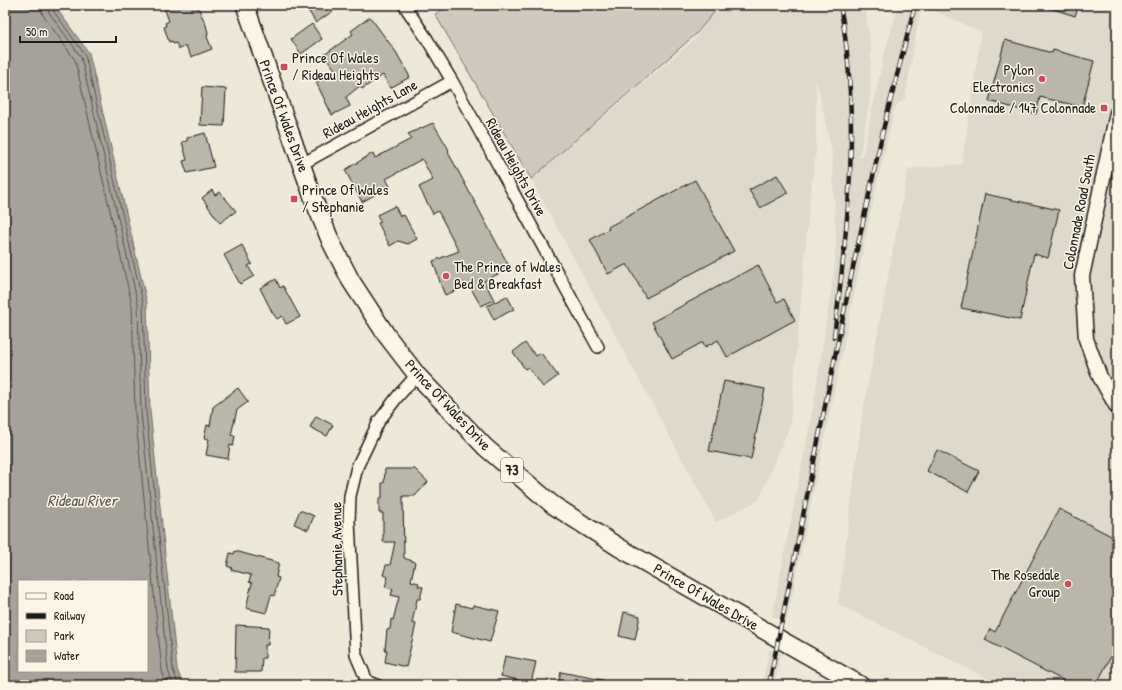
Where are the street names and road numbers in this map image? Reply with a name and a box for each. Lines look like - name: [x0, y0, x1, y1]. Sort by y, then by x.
- street label: Prince Of Wales Drive: [254, 57, 315, 175]
- street label: Rideau Heights Lane: [319, 74, 421, 143]
- street label: Rideau Heights Drive: [481, 114, 552, 220]
- street label: Colonnade Road South: [1057, 152, 1100, 272]
- street label: Prince Of Wales Drive: [400, 354, 496, 455]
- road number: 73: [501, 458, 523, 482]
- street label: Stephanie Avenue: [325, 502, 348, 596]
- street label: Prince Of Wales Drive: [650, 558, 763, 635]

